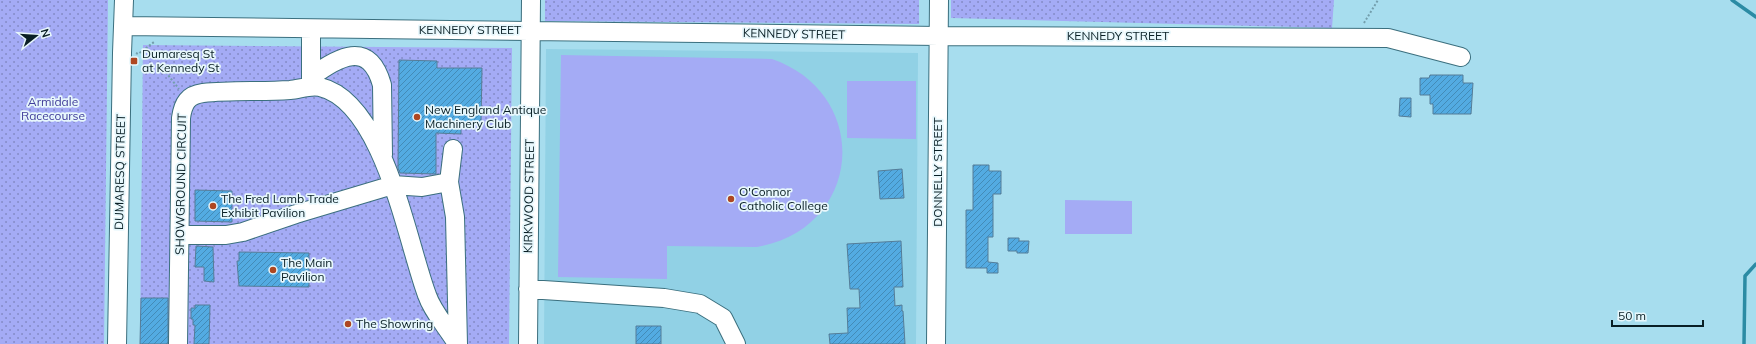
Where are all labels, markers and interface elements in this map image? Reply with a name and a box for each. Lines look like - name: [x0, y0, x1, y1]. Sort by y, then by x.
- north arrow: [16, 16, 56, 56]
- street label: KENNEDY STREET: [419, 22, 522, 37]
- street label: KENNEDY STREET: [743, 25, 846, 42]
- text: N: [38, 27, 53, 39]
- street label: KENNEDY STREET: [1067, 28, 1170, 43]
- place label: Dumaresq St at Kennedy St: [142, 46, 219, 75]
- marker: Dumaresq St at Kennedy St: [129, 56, 139, 66]
- park label: Armidale Racecourse: [21, 94, 85, 123]
- place label: New England Antique Machinery Club: [425, 102, 546, 131]
- street label: SHOWGROUND CIRCUIT: [172, 112, 189, 255]
- marker: New England Antique Machinery Club: [412, 112, 422, 122]
- street label: DUMARESQ STREET: [111, 113, 128, 230]
- street label: DONNELLY STREET: [930, 117, 945, 227]
- street label: KIRKWOOD STREET: [520, 138, 537, 253]
- place label: O'Connor Catholic College: [739, 184, 828, 213]
- place label: The Fred Lamb Trade Exhibit Pavilion: [221, 191, 339, 220]
- marker: O'Connor Catholic College: [726, 194, 736, 204]
- marker: The Fred Lamb Trade Exhibit Pavilion: [208, 201, 218, 211]
- place label: The Main Pavilion: [281, 255, 332, 284]
- marker: The Main Pavilion: [268, 265, 278, 275]
- scale bar: [1612, 302, 1703, 328]
- text: 50 m: [1618, 308, 1646, 323]
- place label: The Showring: [356, 316, 433, 331]
- marker: The Showring: [343, 319, 353, 329]

